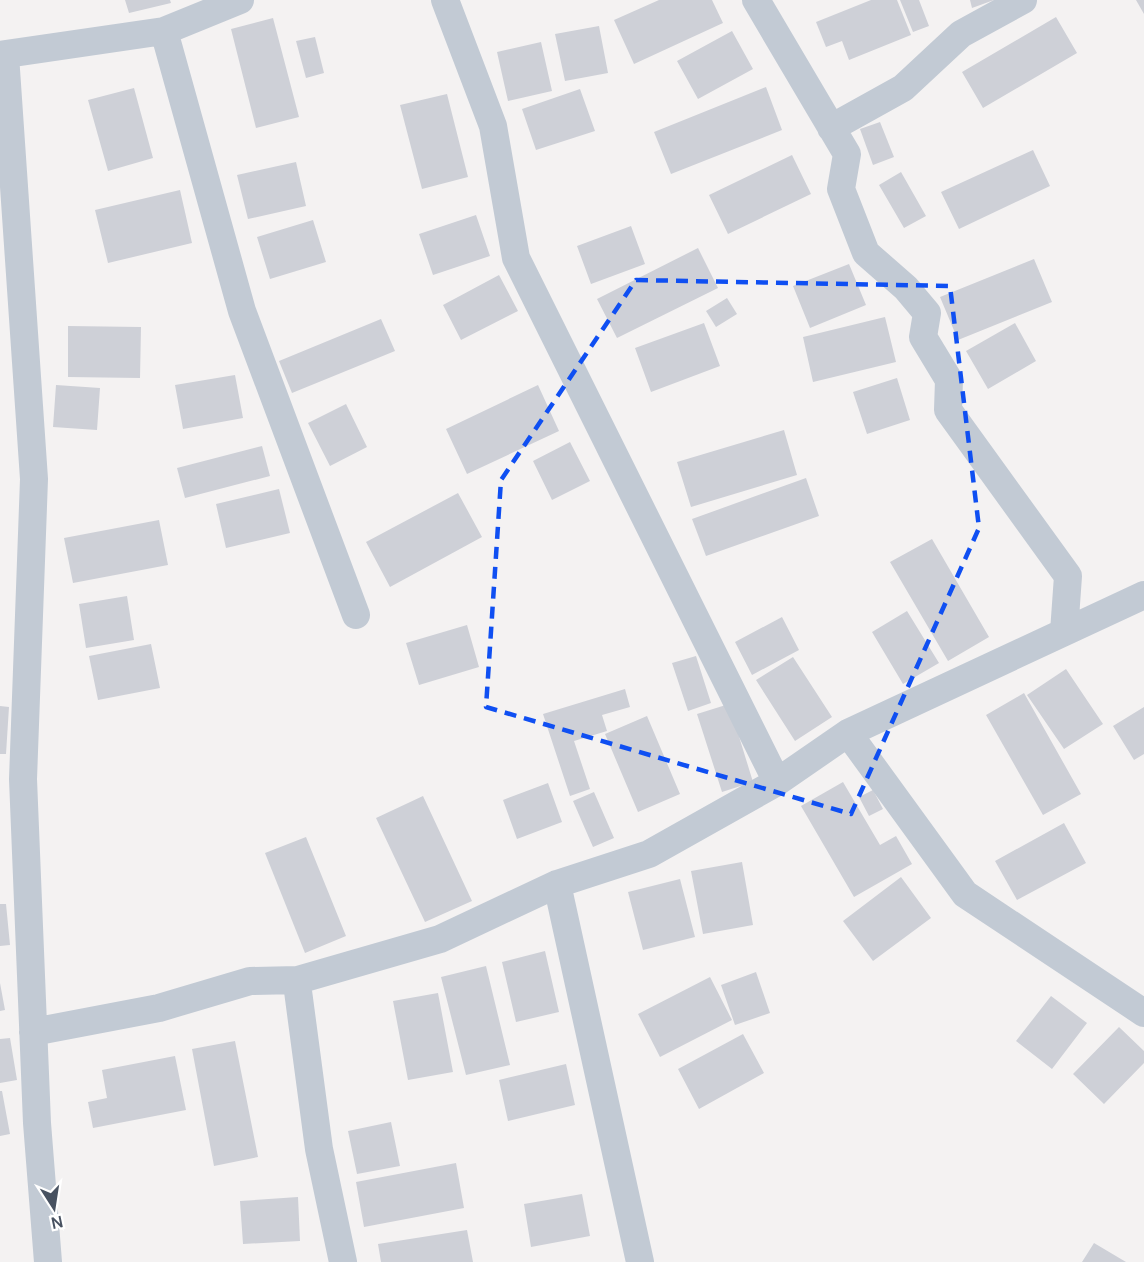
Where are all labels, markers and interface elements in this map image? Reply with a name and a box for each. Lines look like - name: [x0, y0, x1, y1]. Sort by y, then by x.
- north arrow: [24, 1178, 84, 1238]
- text: N: [49, 1211, 65, 1235]

